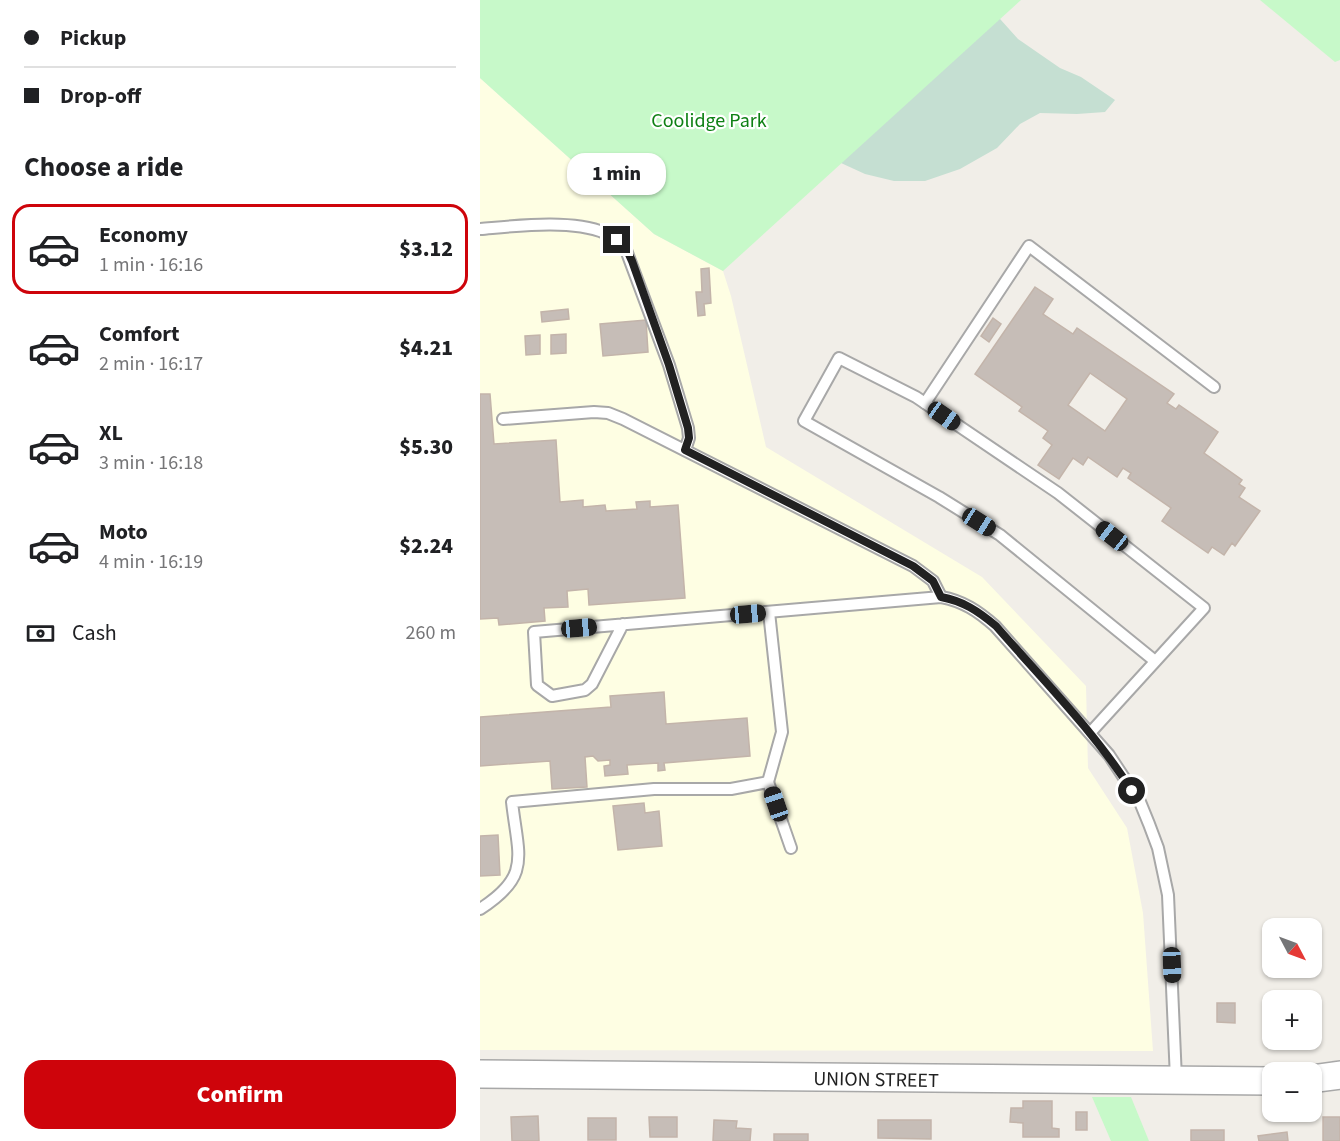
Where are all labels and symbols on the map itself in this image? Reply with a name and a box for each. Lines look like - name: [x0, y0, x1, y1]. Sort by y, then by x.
- park label: Coolidge Park: [651, 107, 767, 135]
- callout: 1 min: [568, 153, 666, 195]
- route end: [603, 226, 630, 253]
- car: [924, 398, 964, 434]
- car: [959, 505, 999, 539]
- car: [1092, 518, 1132, 554]
- car: [729, 603, 767, 625]
- car: [560, 617, 598, 639]
- route start: [1118, 777, 1145, 804]
- car: [762, 784, 790, 824]
- north arrow: [1262, 918, 1322, 978]
- car: [1162, 947, 1182, 983]
- street label: UNION STREET: [813, 1065, 939, 1095]

